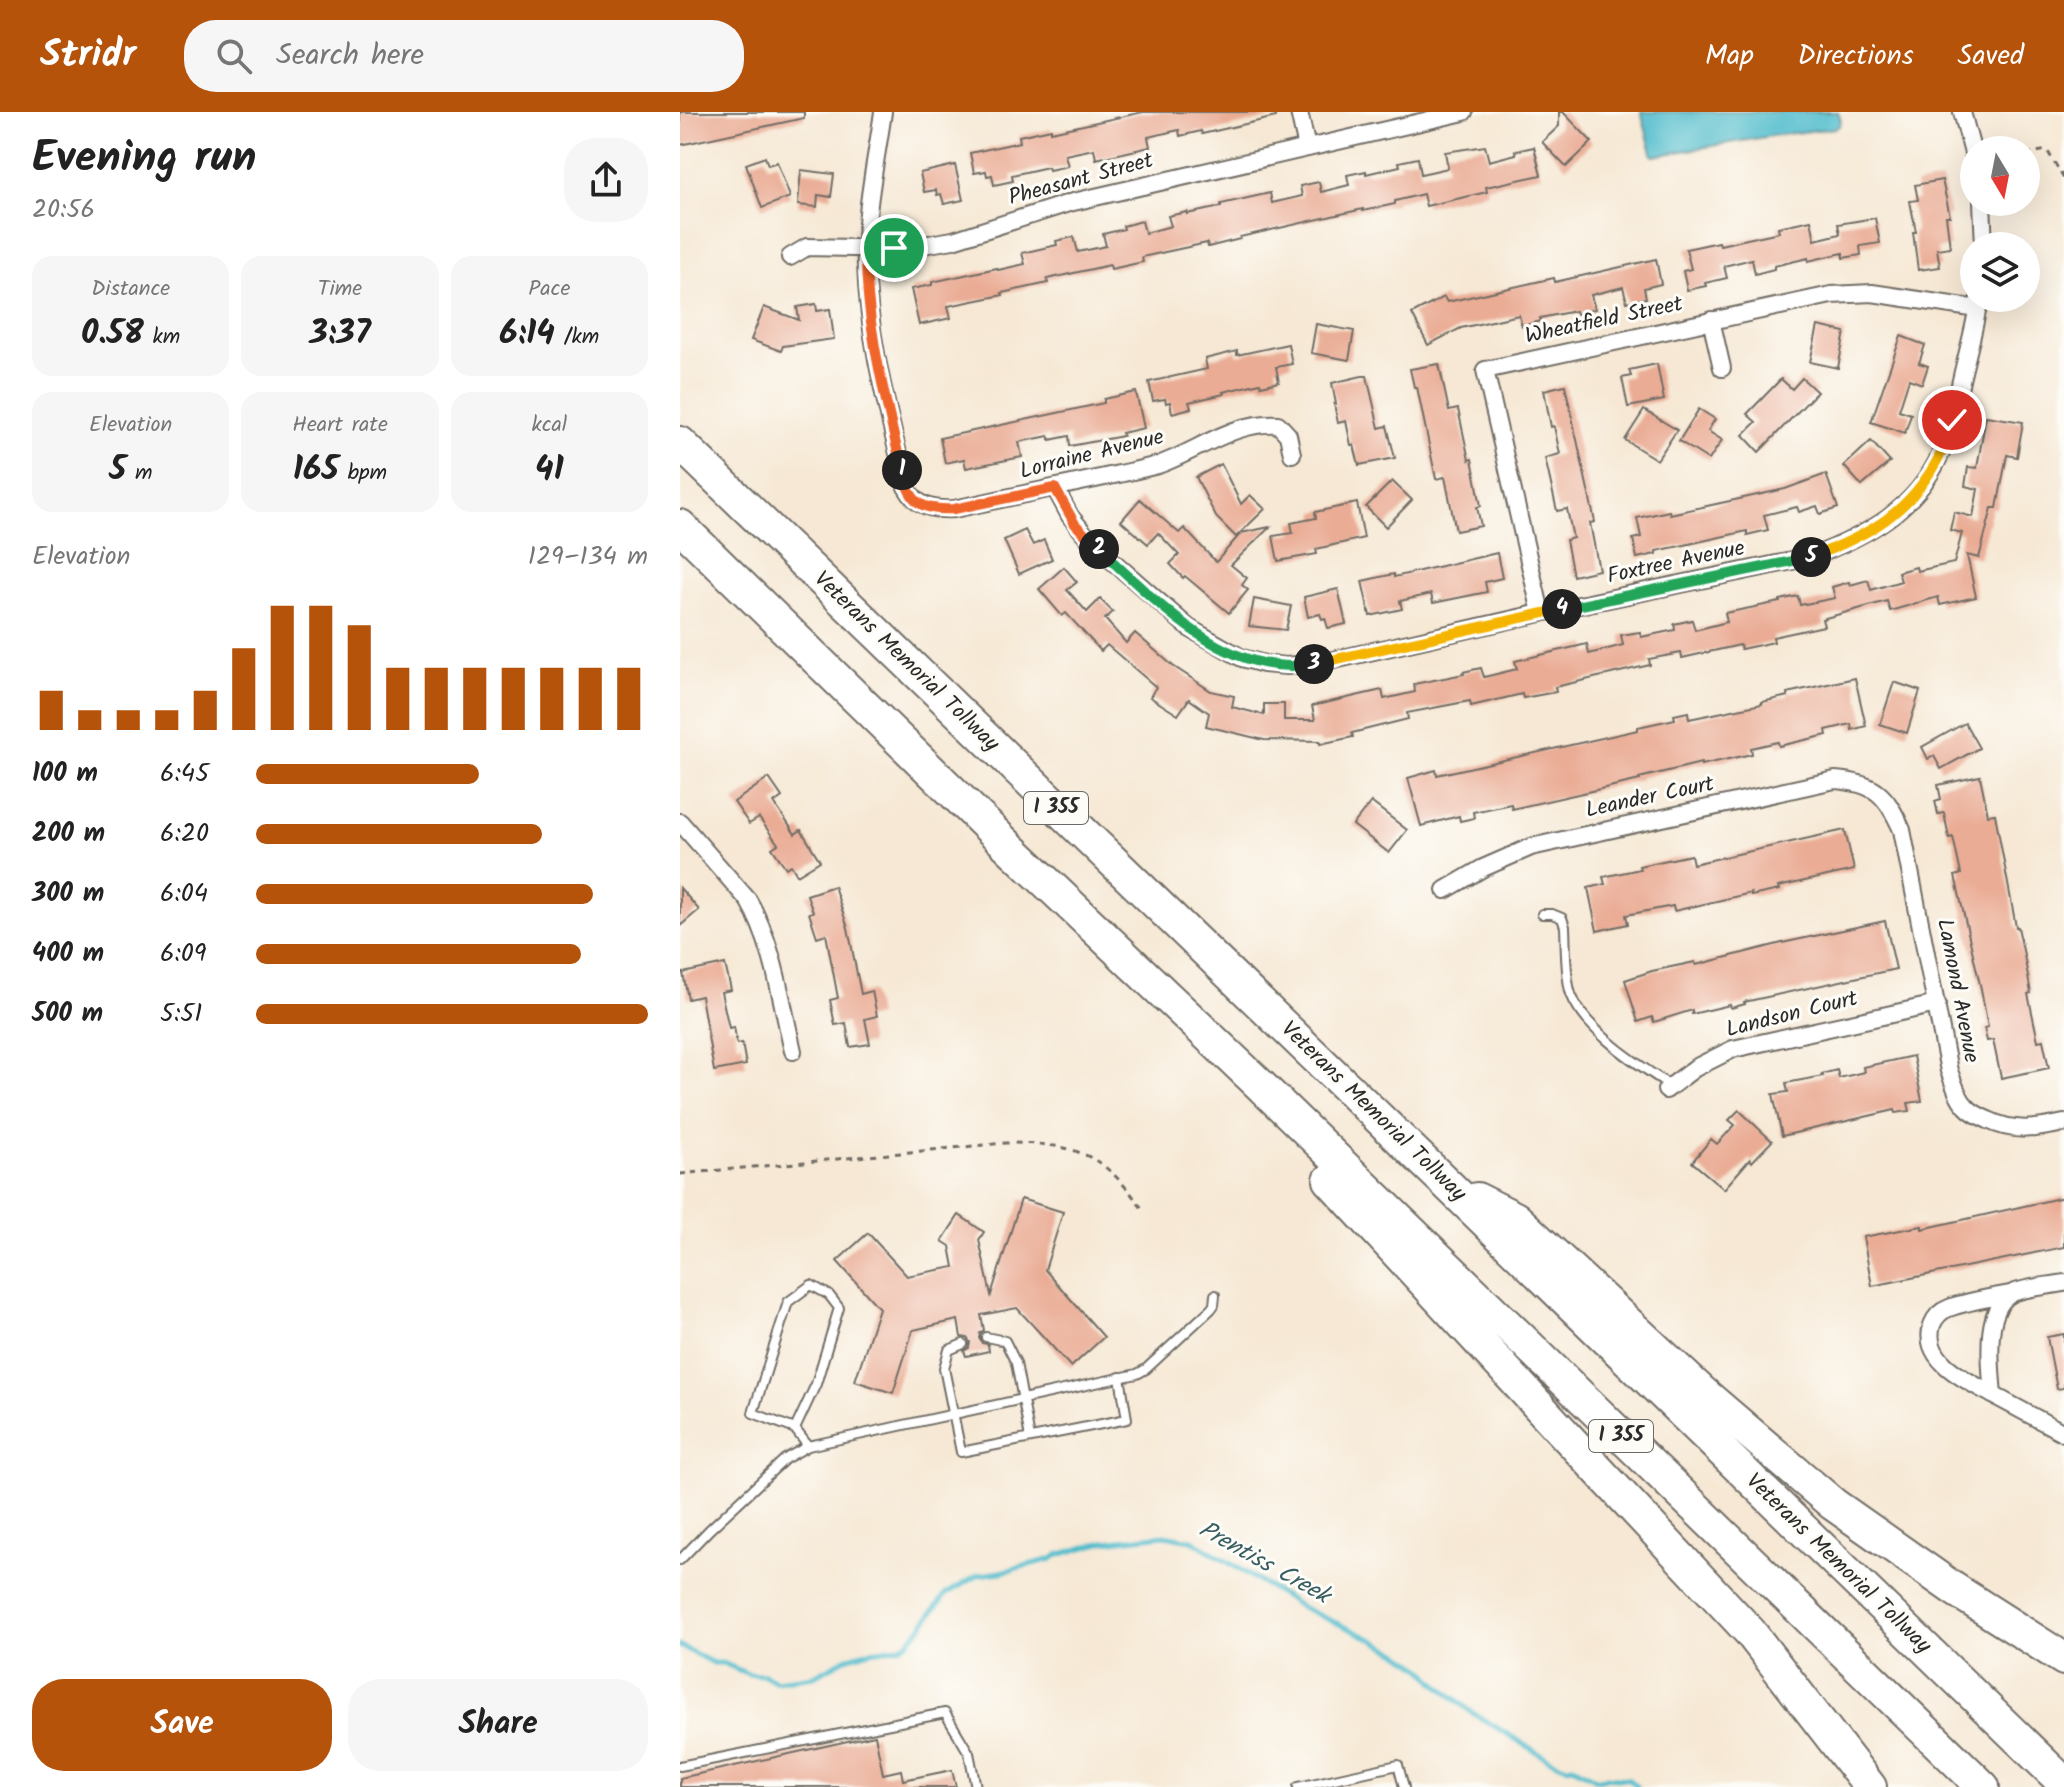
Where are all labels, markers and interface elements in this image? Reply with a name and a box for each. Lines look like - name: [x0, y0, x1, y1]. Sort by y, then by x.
- search box: [184, 20, 744, 92]
- text: Stridr: [40, 26, 136, 86]
- text: Search here: [276, 32, 424, 80]
- icon: search: [212, 34, 256, 78]
- text: Map: [1705, 34, 1754, 79]
- text: Directions: [1798, 34, 1914, 79]
- text: Saved: [1958, 34, 2024, 79]
- text: Evening run: [32, 124, 256, 194]
- north arrow: [1960, 136, 2040, 216]
- map controls: [1960, 136, 2040, 312]
- button: share: [564, 138, 648, 222]
- street label: Pheasant Street: [1005, 144, 1158, 216]
- text: 20:56: [32, 189, 95, 231]
- pin: [860, 214, 928, 282]
- icon: arrive: [872, 226, 916, 270]
- button: layers: [1960, 232, 2040, 312]
- text: Distance: [91, 272, 170, 307]
- text: Time: [318, 272, 362, 307]
- text: Pace: [528, 272, 570, 307]
- street label: Wheatfield Street: [1522, 287, 1686, 355]
- text: 0.58: [81, 307, 144, 361]
- text: 3:37: [309, 307, 371, 361]
- text: 6:14: [499, 307, 555, 361]
- text: km: [144, 320, 180, 355]
- text: /km: [555, 320, 599, 355]
- pin: [1918, 386, 1986, 454]
- icon: check: [1930, 398, 1974, 442]
- text: Elevation: [89, 408, 172, 443]
- text: Heart rate: [292, 408, 388, 443]
- text: kcal: [531, 408, 567, 443]
- street label: Lorraine Avenue: [1016, 420, 1168, 490]
- text: 5: [109, 443, 126, 497]
- text: 165: [293, 443, 339, 497]
- text: 41: [535, 443, 564, 497]
- pin: 1: [882, 450, 922, 490]
- text: 1: [899, 452, 905, 487]
- text: m: [126, 456, 152, 491]
- text: bpm: [339, 456, 387, 491]
- pin: 2: [1079, 529, 1119, 569]
- text: 2: [1093, 531, 1105, 566]
- street label: Foxtree Avenue: [1604, 531, 1748, 595]
- text: Elevation: [32, 536, 130, 578]
- text: 129–134 m: [528, 536, 648, 578]
- pin: 5: [1791, 537, 1831, 577]
- text: 5: [1805, 539, 1817, 574]
- street label: Veterans Memorial Tollway: [805, 564, 1008, 761]
- pin: 4: [1542, 589, 1582, 629]
- text: 4: [1556, 591, 1568, 626]
- pin: 3: [1294, 644, 1334, 684]
- text: 3: [1308, 646, 1320, 681]
- text: 100 m: [32, 753, 98, 795]
- text: 6:45: [160, 753, 209, 795]
- street label: Leander Court: [1583, 767, 1718, 829]
- road number: I 355: [1024, 792, 1088, 824]
- text: 200 m: [32, 813, 105, 855]
- text: 6:20: [160, 813, 209, 855]
- text: 300 m: [32, 873, 104, 915]
- text: 6:04: [160, 873, 208, 915]
- street label: Lamond Avenue: [1926, 916, 1988, 1066]
- text: 400 m: [32, 933, 104, 975]
- text: 6:09: [160, 933, 207, 975]
- street label: Landson Court: [1723, 982, 1862, 1048]
- text: 500 m: [32, 993, 103, 1035]
- text: 5:51: [160, 993, 202, 1035]
- street label: Veterans Memorial Tollway: [1272, 1014, 1475, 1211]
- road number: I 355: [1589, 1420, 1653, 1452]
- street label: Veterans Memorial Tollway: [1737, 1466, 1940, 1663]
- water label: Prentiss Creek: [1191, 1511, 1340, 1617]
- button: Save: [32, 1679, 332, 1771]
- button: Share: [348, 1679, 648, 1771]

